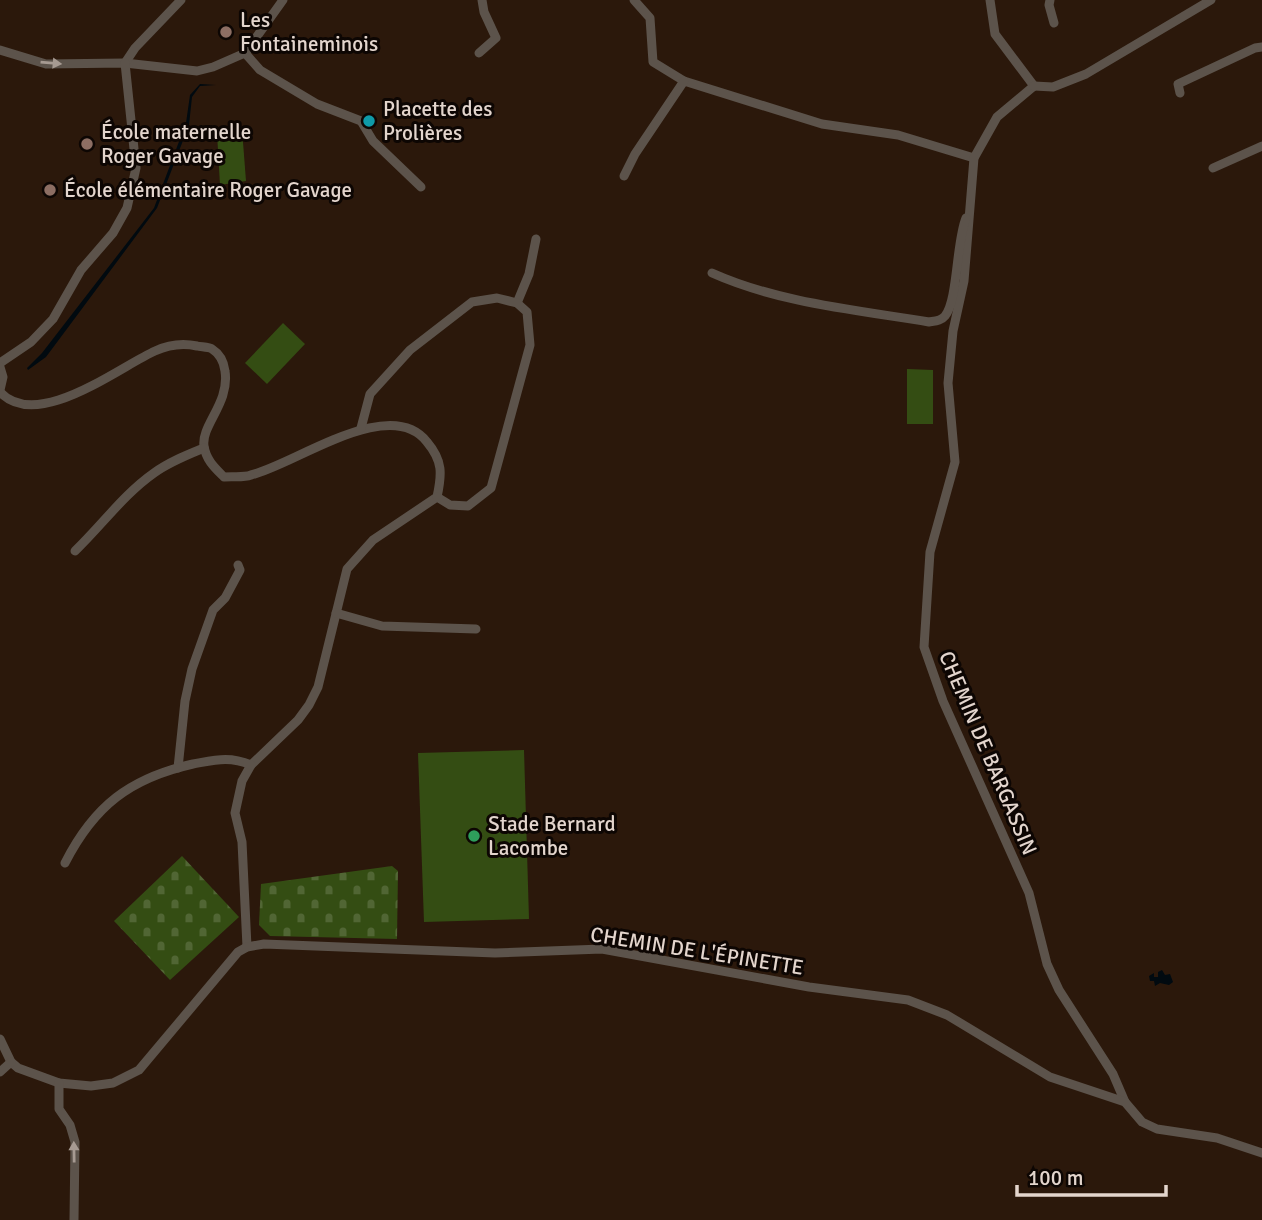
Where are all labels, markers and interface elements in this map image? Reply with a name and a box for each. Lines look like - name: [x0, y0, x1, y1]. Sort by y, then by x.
- place label: Les Fontaineminois: [240, 7, 378, 57]
- marker: Les Fontaineminois: [218, 24, 234, 40]
- one-way arrow: [40, 58, 62, 69]
- place label: Placette des Prolières: [383, 96, 492, 146]
- marker: Placette des Prolières: [361, 113, 377, 129]
- place label: École maternelle Roger Gavage: [101, 119, 251, 169]
- marker: École maternelle Roger Gavage: [79, 136, 95, 152]
- place label: École élémentaire Roger Gavage: [64, 177, 352, 203]
- marker: École élémentaire Roger Gavage: [42, 182, 58, 198]
- street label: CHEMIN DE BARGASSIN: [933, 647, 1043, 859]
- place label: Stade Bernard Lacombe: [488, 811, 616, 861]
- marker: Stade Bernard Lacombe: [466, 828, 482, 844]
- street label: CHEMIN DE L'ÉPINETTE: [589, 921, 805, 981]
- one-way arrow: [68, 1141, 80, 1163]
- scale bar: [1017, 1154, 1166, 1198]
- text: 100 m: [1028, 1165, 1083, 1191]

